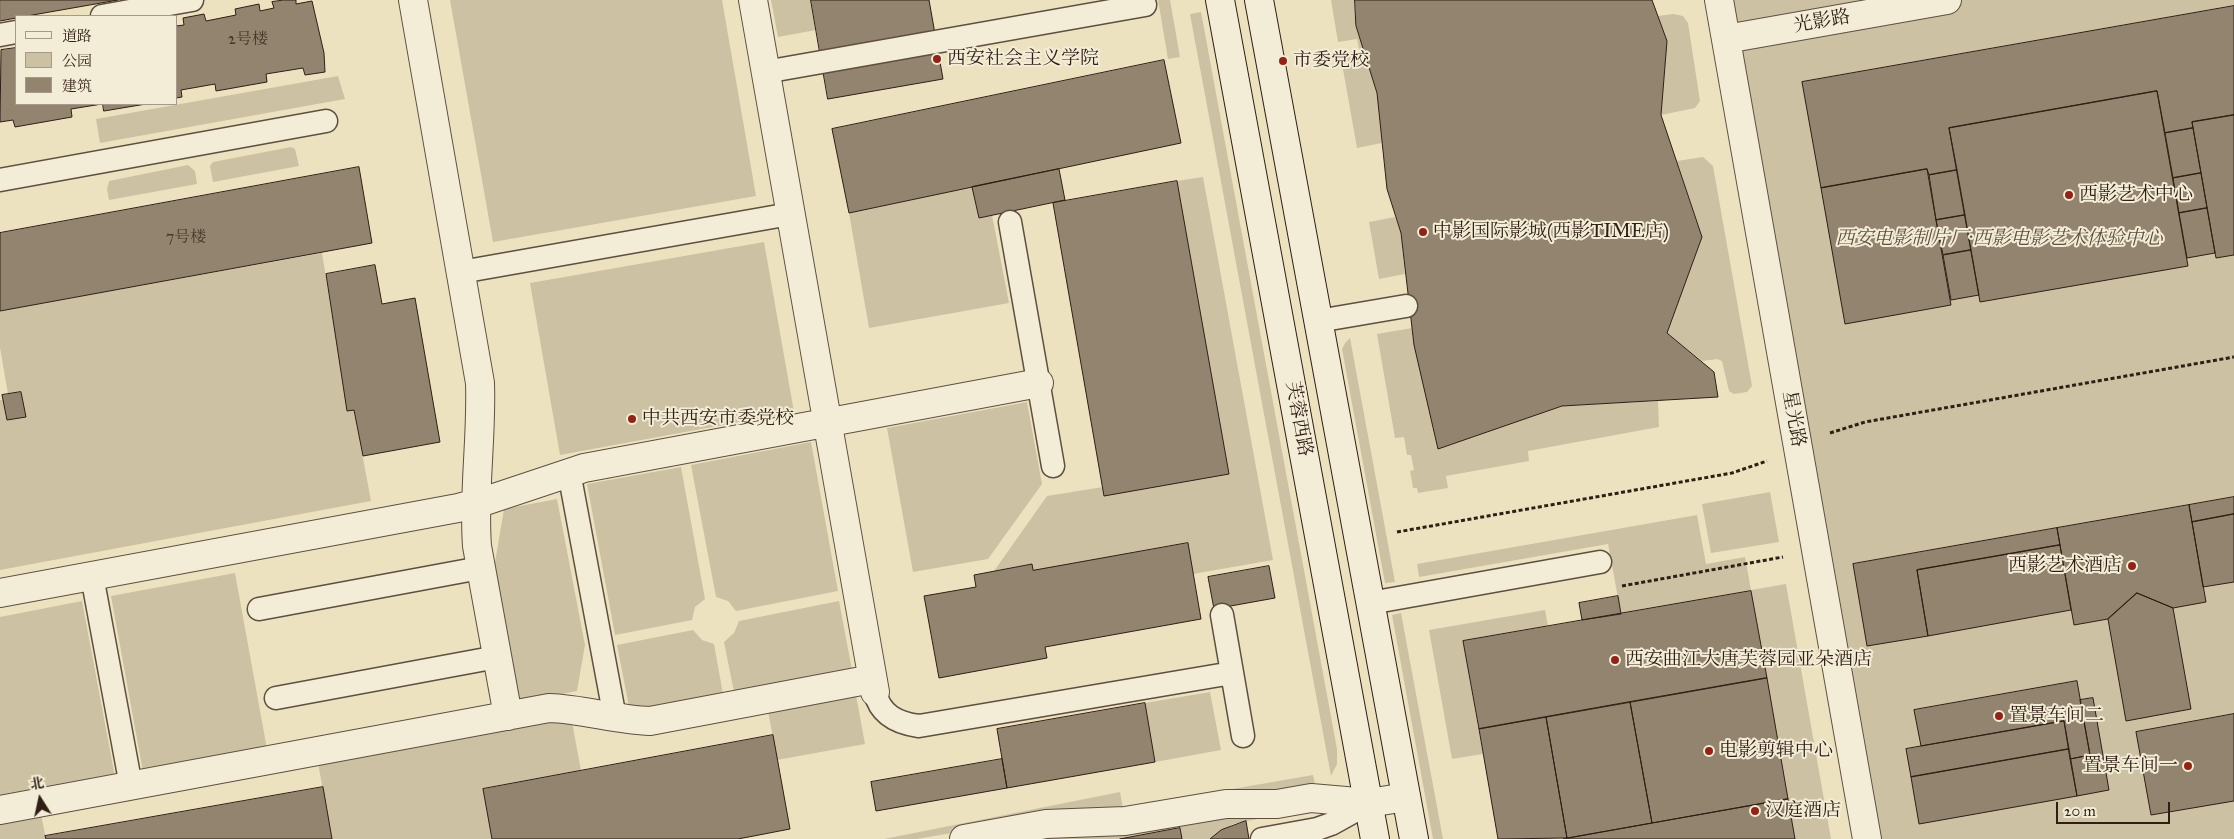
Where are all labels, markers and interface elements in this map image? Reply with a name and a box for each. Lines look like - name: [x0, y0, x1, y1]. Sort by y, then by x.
- street label: 光影路: [1792, 6, 1852, 38]
- legend: [15, 15, 178, 105]
- text: 道路: [62, 27, 92, 45]
- house number: 2号楼: [228, 30, 268, 50]
- place label: 西安社会主义学院: [947, 48, 1099, 70]
- place label: 市委党校: [1293, 50, 1369, 72]
- text: 公园: [62, 52, 92, 70]
- marker: 西安社会主义学院: [931, 53, 943, 65]
- marker: 市委党校: [1277, 55, 1289, 67]
- text: 建筑: [62, 77, 92, 95]
- place label: 西影艺术中心: [2079, 184, 2193, 206]
- marker: 西影艺术中心: [2063, 189, 2075, 201]
- place label: 中影国际影城(西影TIME店): [1433, 221, 1669, 243]
- marker: 中影国际影城(西影TIME店): [1417, 226, 1429, 238]
- house number: 7号楼: [166, 228, 206, 248]
- park label: 西安电影制片厂·西影电影艺术体验中心: [1835, 228, 2163, 250]
- street label: 芙蓉西路: [1280, 380, 1316, 458]
- street label: 星光路: [1777, 389, 1809, 449]
- place label: 中共西安市委党校: [642, 408, 794, 430]
- marker: 中共西安市委党校: [626, 413, 638, 425]
- place label: 西影艺术酒店: [2008, 555, 2122, 577]
- marker: 西影艺术酒店: [2126, 560, 2138, 572]
- place label: 西安曲江大唐芙蓉园亚朵酒店: [1625, 649, 1872, 671]
- marker: 西安曲江大唐芙蓉园亚朵酒店: [1609, 654, 1621, 666]
- place label: 置景车间二: [2009, 705, 2104, 727]
- marker: 置景车间二: [1993, 710, 2005, 722]
- place label: 电影剪辑中心: [1719, 740, 1833, 762]
- marker: 电影剪辑中心: [1703, 745, 1715, 757]
- place label: 置景车间一: [2083, 755, 2178, 777]
- marker: 置景车间一: [2182, 760, 2194, 772]
- north arrow: [15, 774, 65, 824]
- text: 北: [29, 774, 46, 793]
- scale bar: [2059, 792, 2173, 824]
- place label: 汉庭酒店: [1765, 800, 1841, 822]
- text: 20 m: [2064, 802, 2096, 820]
- marker: 汉庭酒店: [1749, 805, 1761, 817]

